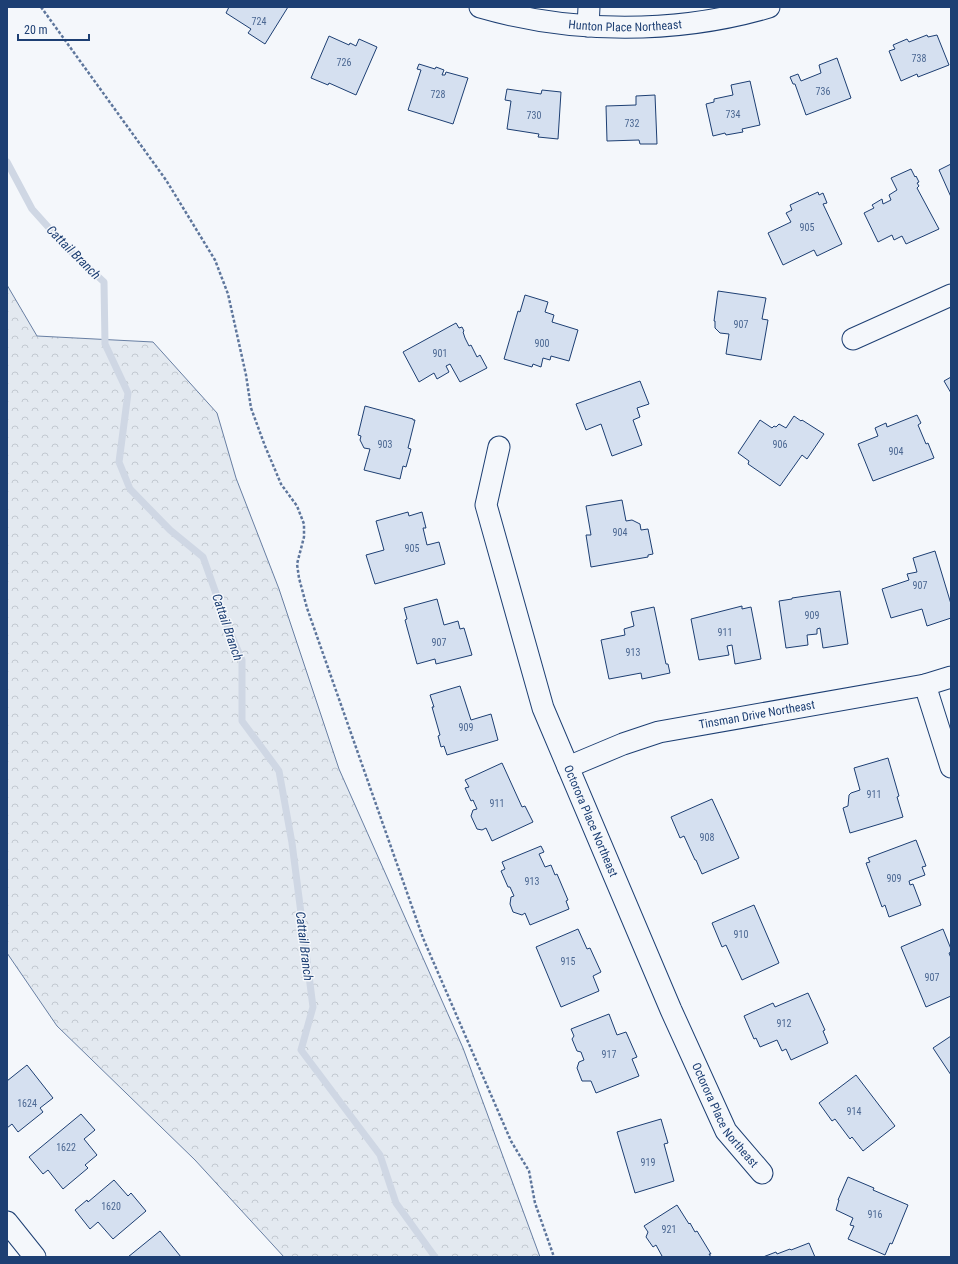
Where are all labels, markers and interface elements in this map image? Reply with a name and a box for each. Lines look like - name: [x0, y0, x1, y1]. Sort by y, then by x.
- scale bar: [18, 16, 89, 42]
- house number: 724: [252, 16, 266, 27]
- street label: Hunton Place Northeast: [568, 17, 683, 34]
- text: 20 m: [24, 23, 48, 37]
- house number: 738: [912, 53, 926, 64]
- house number: 726: [337, 57, 351, 68]
- house number: 736: [816, 86, 830, 97]
- house number: 728: [431, 89, 445, 100]
- house number: 734: [726, 109, 740, 120]
- house number: 730: [527, 110, 541, 121]
- house number: 732: [625, 118, 639, 129]
- water label: Cattail Branch: [44, 222, 104, 282]
- house number: 905: [800, 222, 814, 233]
- house number: 907: [734, 319, 748, 330]
- house number: 900: [535, 338, 549, 349]
- house number: 901: [433, 348, 447, 359]
- house number: 903: [378, 439, 392, 450]
- house number: 906: [773, 439, 787, 450]
- house number: 904: [889, 446, 903, 457]
- house number: 904: [613, 527, 627, 538]
- house number: 905: [405, 543, 419, 554]
- house number: 907: [913, 580, 927, 591]
- water label: Cattail Branch: [209, 592, 246, 663]
- house number: 909: [805, 610, 819, 621]
- house number: 911: [718, 627, 732, 638]
- house number: 907: [432, 637, 446, 648]
- house number: 913: [626, 647, 640, 658]
- street label: Tinsman Drive Northeast: [698, 697, 816, 732]
- house number: 909: [459, 722, 473, 733]
- street label: Octorora Place Northeast: [561, 763, 621, 879]
- house number: 911: [867, 789, 881, 800]
- house number: 911: [490, 798, 504, 809]
- house number: 908: [700, 832, 714, 843]
- house number: 909: [887, 873, 901, 884]
- house number: 913: [525, 876, 539, 887]
- water label: Cattail Branch: [293, 910, 316, 982]
- house number: 910: [734, 929, 748, 940]
- house number: 915: [561, 956, 575, 967]
- house number: 907: [925, 972, 939, 983]
- house number: 912: [777, 1018, 791, 1029]
- house number: 917: [602, 1049, 616, 1060]
- street label: Octorora Place Northeast: [689, 1061, 761, 1171]
- house number: 1624: [17, 1098, 37, 1109]
- house number: 914: [847, 1106, 861, 1117]
- house number: 1622: [56, 1142, 76, 1153]
- house number: 919: [641, 1157, 655, 1168]
- house number: 1620: [101, 1201, 121, 1212]
- house number: 916: [868, 1209, 882, 1220]
- house number: 921: [662, 1224, 676, 1235]

